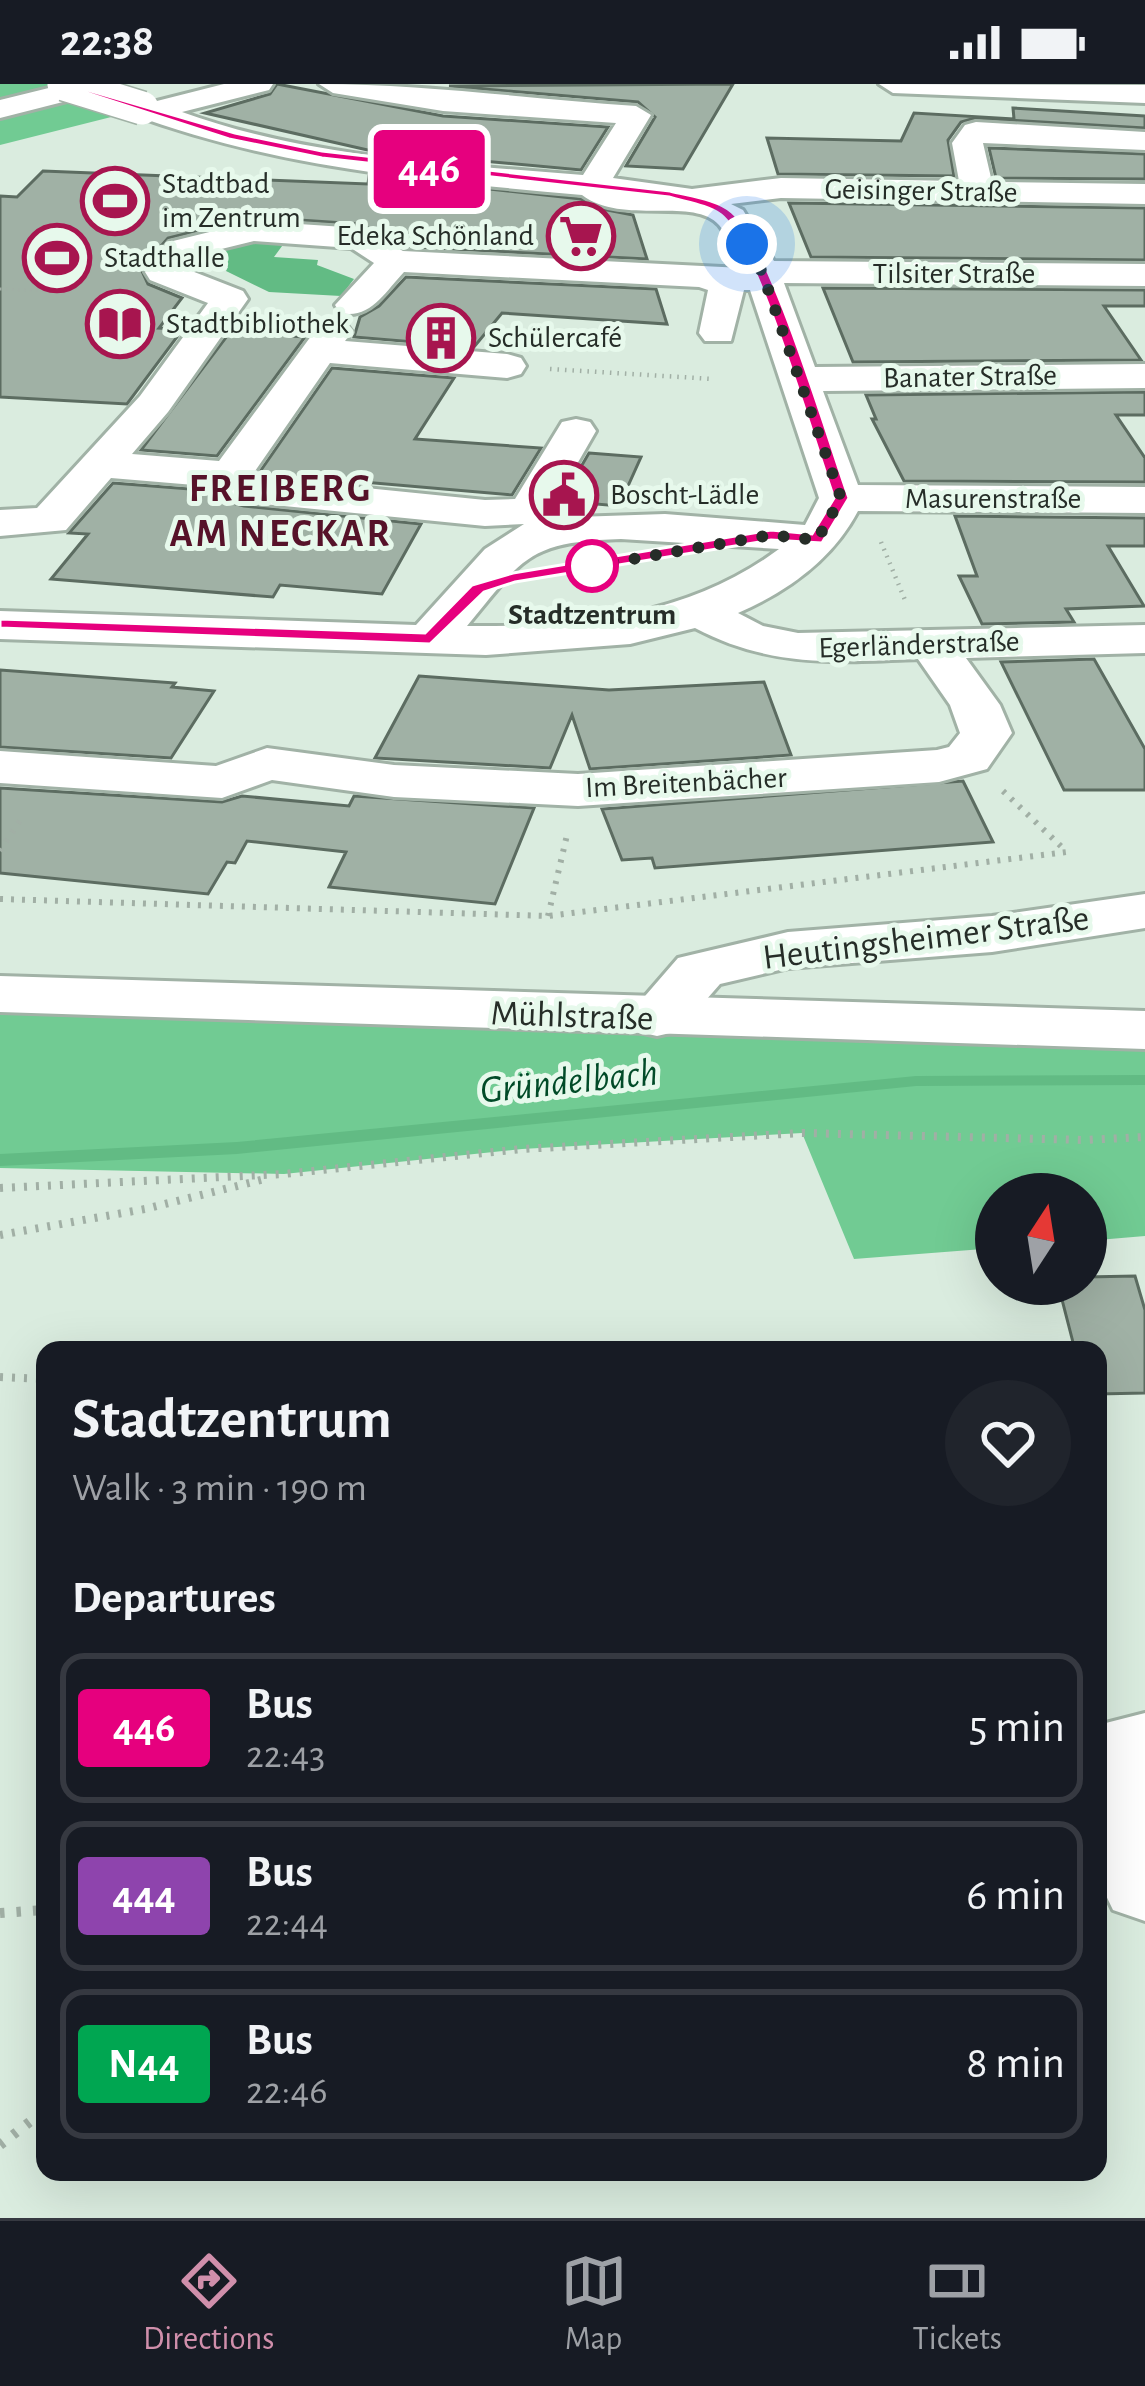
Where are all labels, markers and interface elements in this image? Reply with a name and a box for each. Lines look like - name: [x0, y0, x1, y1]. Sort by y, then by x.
- text: 22:38: [60, 19, 154, 64]
- line badge: 446: [360, 130, 498, 208]
- text: 446: [398, 148, 460, 190]
- sports icon: Stadtbad im Zentrum: [80, 166, 150, 236]
- place label: Stadtbad im Zentrum: [162, 169, 301, 233]
- street label: Geisinger Straße: [824, 174, 1018, 208]
- supermarket icon: Edeka Schönland: [546, 201, 616, 271]
- your location: [717, 214, 777, 274]
- place label: Edeka Schönland: [336, 221, 534, 251]
- sports icon: Stadthalle: [22, 223, 92, 293]
- place label: Stadthalle: [104, 243, 225, 273]
- street label: Tilsiter Straße: [873, 259, 1035, 289]
- library icon: Stadtbibliothek: [85, 289, 155, 359]
- building icon: Schülercafé: [406, 303, 476, 373]
- place label: Stadtbibliothek: [166, 309, 349, 339]
- place label: Schülercafé: [488, 323, 622, 353]
- street label: Banater Straße: [883, 360, 1057, 394]
- public building icon: Boscht-Lädle: [529, 460, 599, 530]
- district label: FREIBERG AM NECKAR: [169, 470, 393, 554]
- place label: Boscht-Lädle: [610, 480, 759, 510]
- street label: Masurenstraße: [905, 484, 1081, 514]
- marker: Stadtzentrum: [567, 541, 617, 591]
- place label: Stadtzentrum: [508, 600, 676, 630]
- street label: Egerländerstraße: [818, 626, 1020, 664]
- street label: Im Breitenbächer: [585, 763, 788, 803]
- street label: Heutingsheimer Straße: [761, 900, 1091, 976]
- street label: Mühlstraße: [490, 995, 654, 1037]
- water label: Gründelbach: [478, 1053, 660, 1111]
- north arrow: [975, 1173, 1107, 1305]
- map controls: [975, 1173, 1107, 1305]
- button: heart: [945, 1380, 1071, 1506]
- text: Stadtzentrum: [72, 1391, 392, 1448]
- text: Walk · 3 min · 190 m: [72, 1469, 367, 1508]
- text: Departures: [72, 1576, 276, 1621]
- text: Bus: [246, 1682, 313, 1727]
- text: 5 min: [969, 1705, 1065, 1750]
- text: 446: [113, 1707, 175, 1749]
- text: 22:43: [246, 1736, 325, 1775]
- text: Bus: [246, 1850, 313, 1895]
- text: 6 min: [966, 1873, 1065, 1918]
- text: 444: [112, 1875, 176, 1917]
- text: 22:44: [246, 1904, 328, 1943]
- text: Bus: [246, 2018, 313, 2063]
- text: 8 min: [966, 2041, 1065, 2086]
- text: N44: [108, 2043, 180, 2085]
- text: 22:46: [246, 2072, 328, 2111]
- tab: Directions: [143, 2248, 275, 2360]
- tab: Map: [561, 2248, 627, 2360]
- tab: Tickets: [913, 2248, 1002, 2360]

